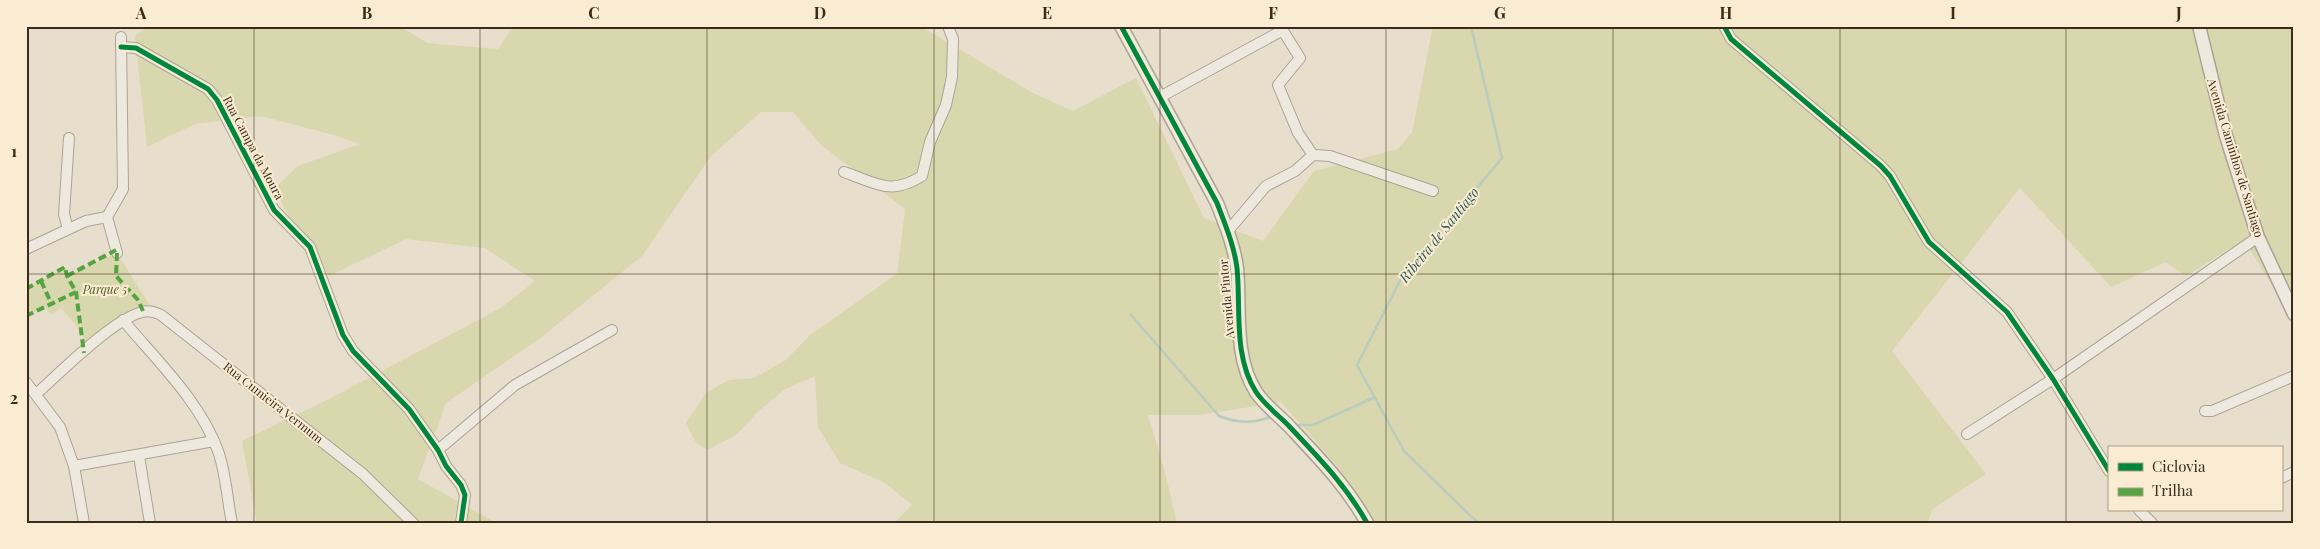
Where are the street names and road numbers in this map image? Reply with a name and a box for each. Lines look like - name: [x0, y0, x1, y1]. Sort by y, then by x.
- street label: Avenida Caminhos de Santiago: [2204, 75, 2268, 240]
- street label: Rua Campa da Moura: [220, 93, 288, 202]
- street label: Avenida Pintor: [1215, 258, 1238, 340]
- street label: Rua Cumieira Vermum: [220, 358, 327, 447]

